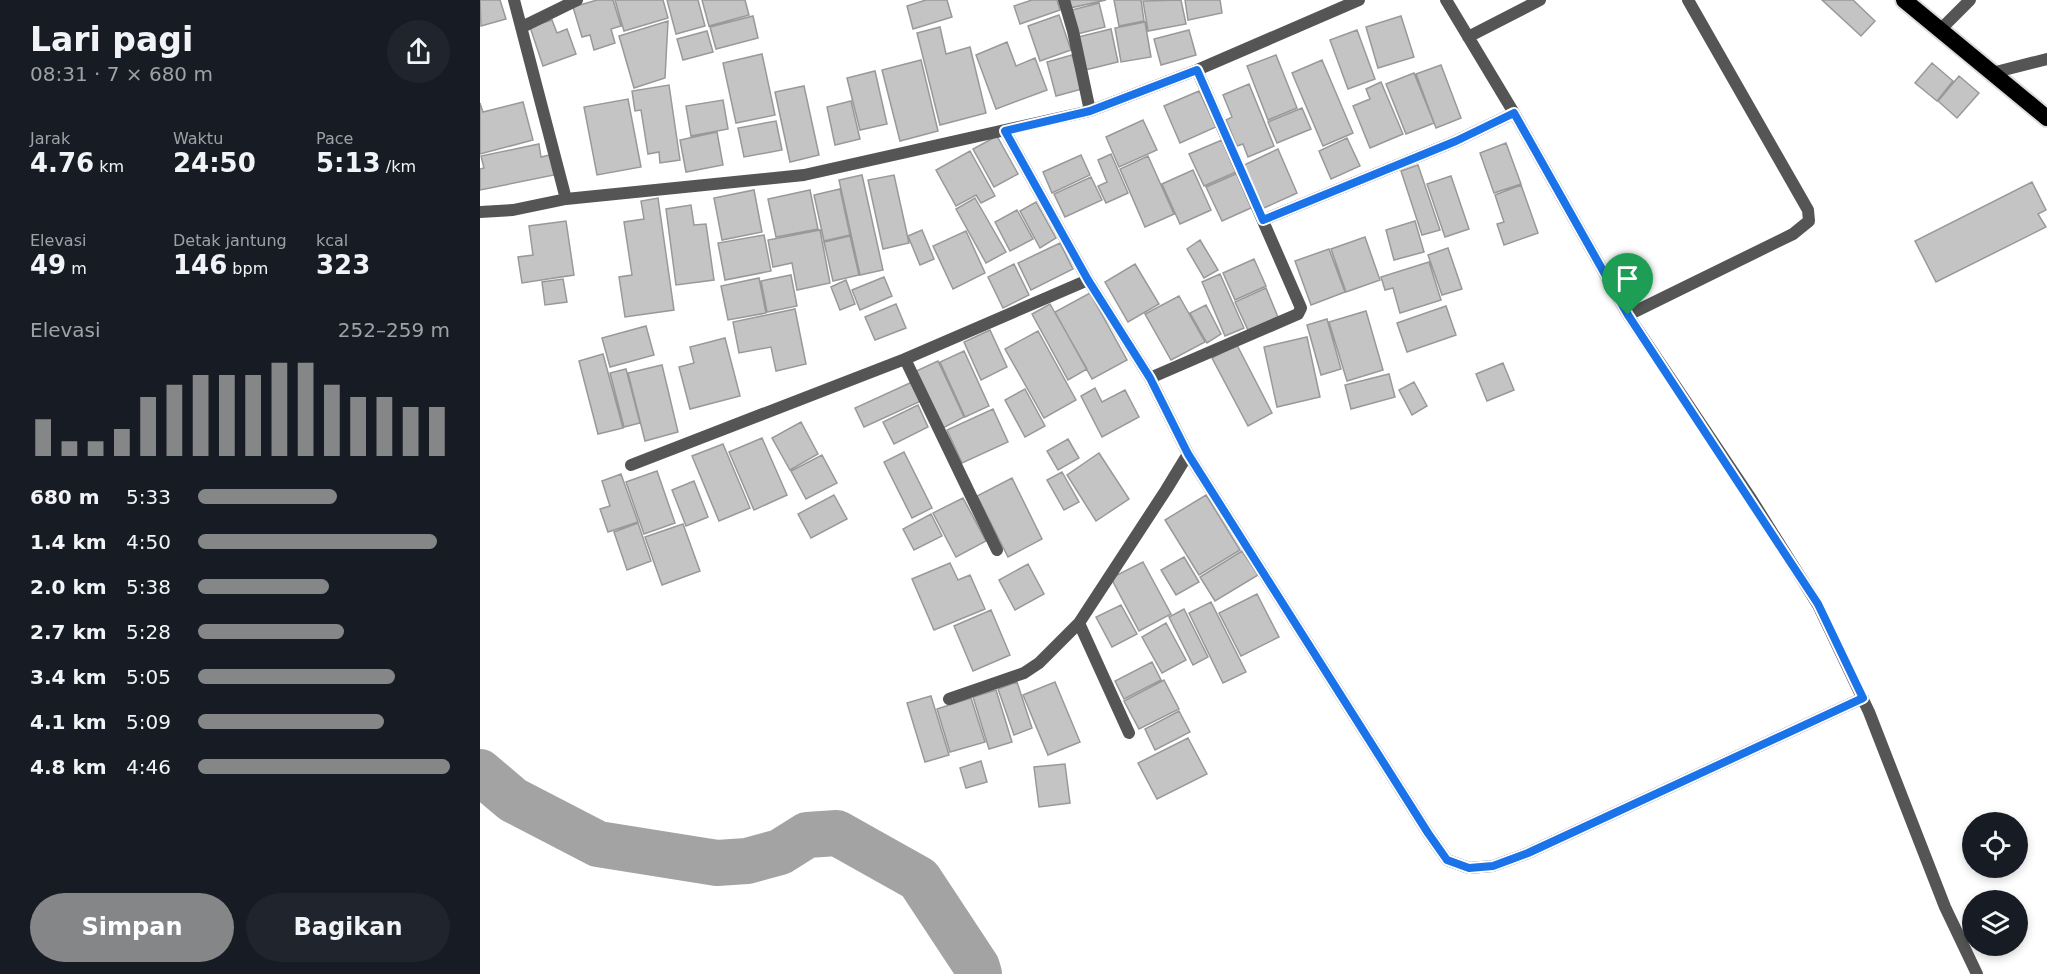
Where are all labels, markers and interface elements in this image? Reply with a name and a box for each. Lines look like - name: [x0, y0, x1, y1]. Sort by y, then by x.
- text: Lari pagi: [30, 20, 193, 59]
- button: share: [387, 20, 450, 83]
- text: 08:31 · 7 × 680 m: [30, 62, 213, 86]
- text: Jarak: [30, 129, 70, 148]
- text: Waktu: [173, 129, 223, 148]
- text: Pace: [316, 129, 353, 148]
- text: 4.76: [30, 148, 94, 178]
- text: 24:50: [173, 148, 256, 178]
- text: 5:13: [316, 148, 381, 178]
- text: km: [94, 157, 124, 176]
- text: /km: [381, 157, 416, 176]
- text: Elevasi: [30, 231, 86, 250]
- text: Detak jantung: [173, 231, 287, 250]
- text: kcal: [316, 231, 348, 250]
- text: 49: [30, 250, 66, 280]
- text: 146: [173, 250, 227, 280]
- text: 323: [316, 250, 370, 280]
- pin: [1602, 253, 1653, 315]
- text: m: [66, 259, 87, 278]
- text: bpm: [227, 259, 268, 278]
- icon: arrive: [1611, 262, 1644, 295]
- text: Elevasi: [30, 318, 101, 342]
- text: 252–259 m: [338, 318, 450, 342]
- text: 680 m: [30, 485, 100, 509]
- text: 5:33: [126, 485, 171, 509]
- text: 1.4 km: [30, 530, 107, 554]
- text: 4:50: [126, 530, 171, 554]
- text: 2.0 km: [30, 575, 107, 599]
- text: 5:38: [126, 575, 171, 599]
- text: 2.7 km: [30, 620, 107, 644]
- text: 5:28: [126, 620, 171, 644]
- text: 3.4 km: [30, 665, 107, 689]
- text: 5:05: [126, 665, 171, 689]
- text: 4.1 km: [30, 710, 107, 734]
- text: 5:09: [126, 710, 171, 734]
- text: 4.8 km: [30, 755, 107, 779]
- text: 4:46: [126, 755, 171, 779]
- map controls: [1962, 812, 2028, 956]
- button: locate: [1962, 812, 2028, 878]
- button: layers: [1962, 890, 2028, 956]
- button: Simpan: [30, 893, 234, 962]
- button: Bagikan: [246, 893, 450, 962]

